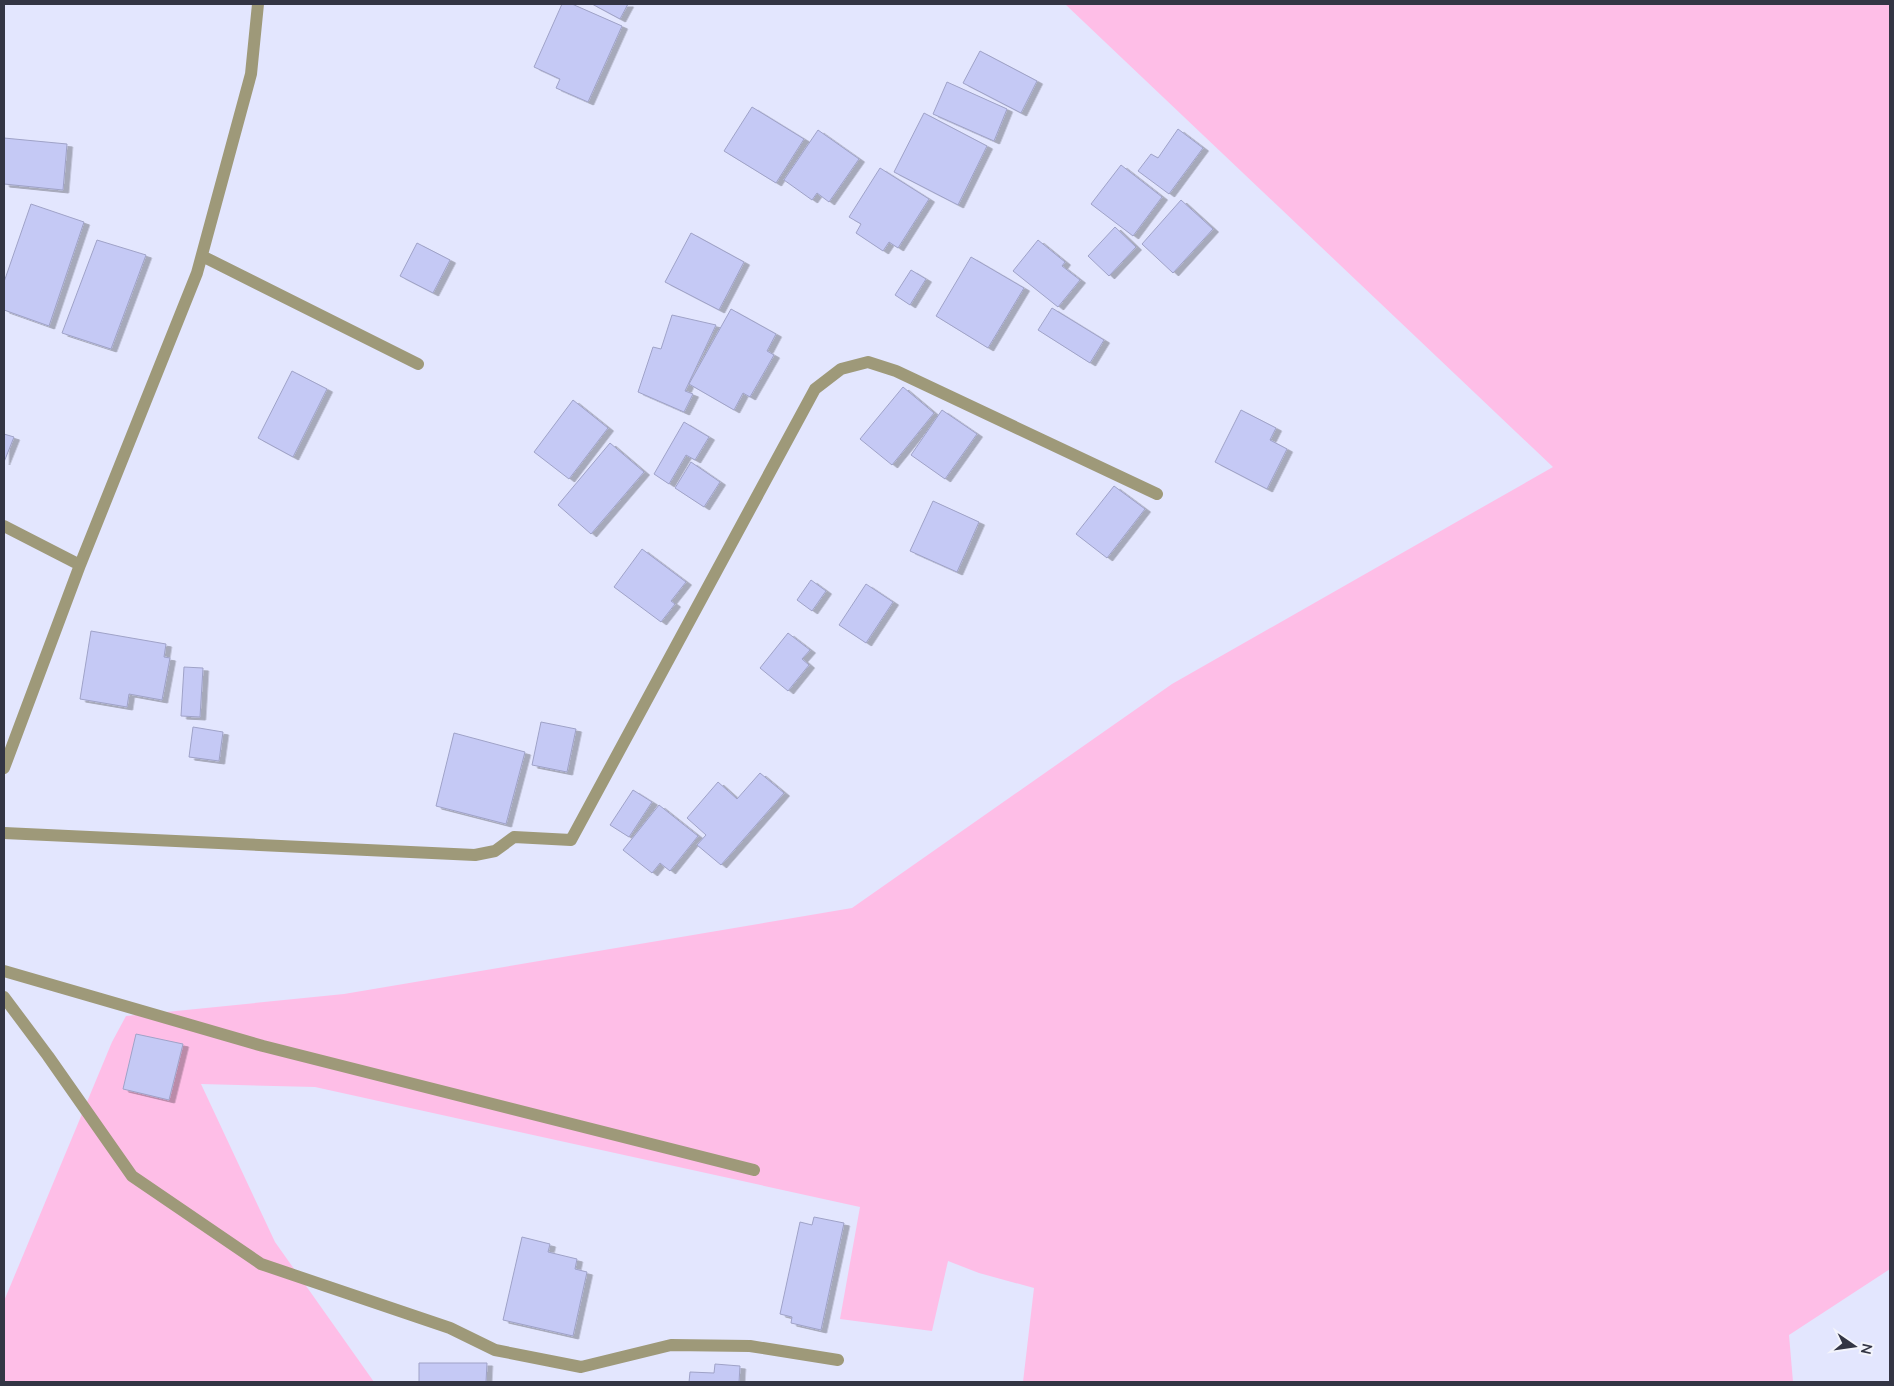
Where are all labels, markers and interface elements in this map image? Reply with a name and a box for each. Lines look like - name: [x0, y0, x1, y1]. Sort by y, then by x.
- north arrow: [1829, 1321, 1879, 1371]
- text: N: [1856, 1342, 1877, 1356]

